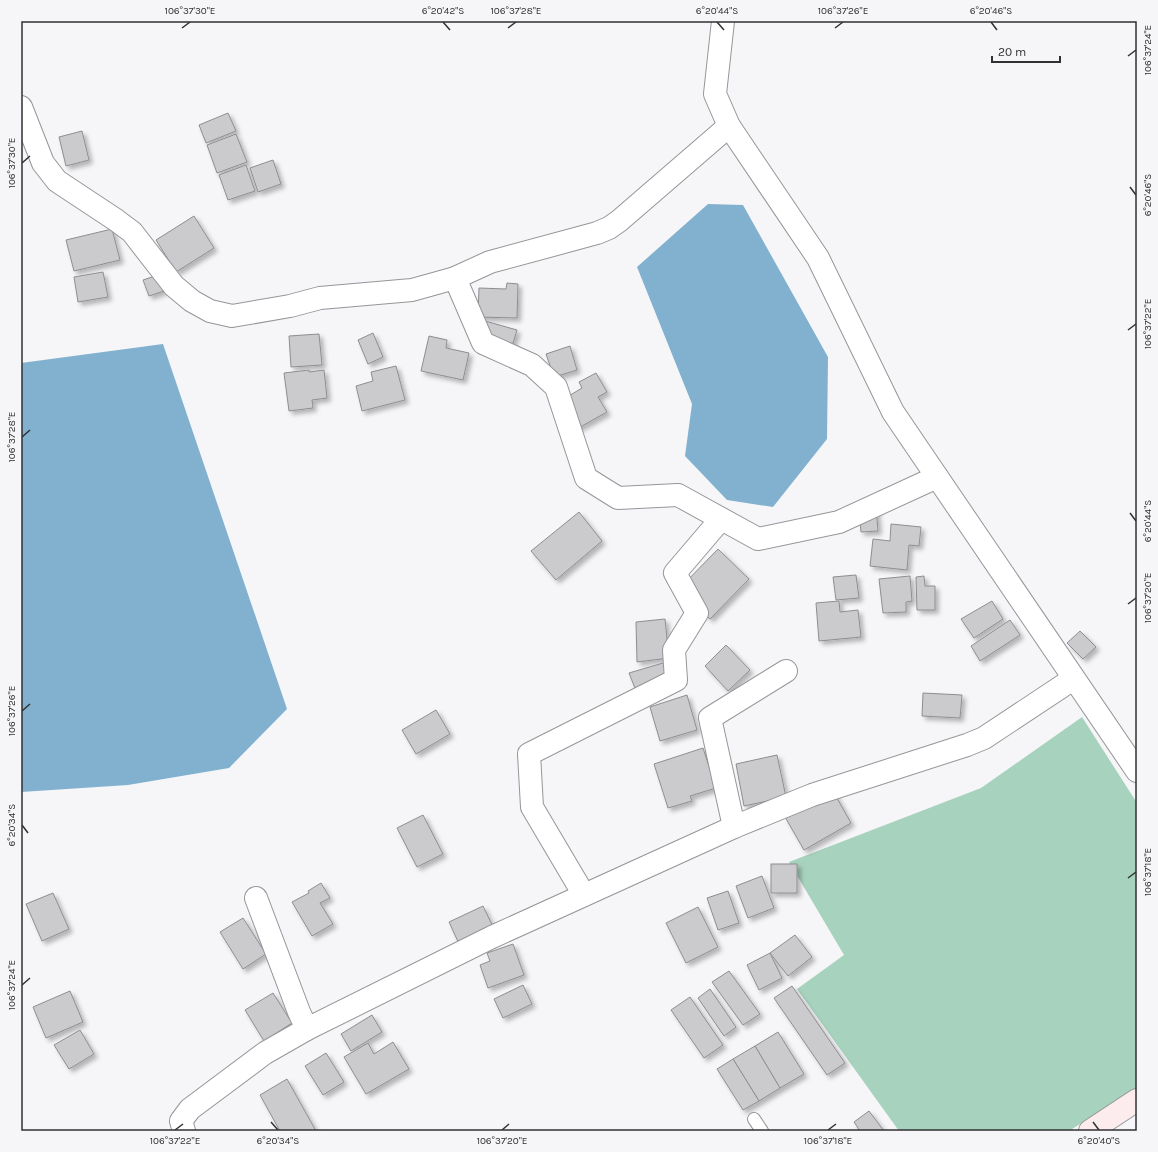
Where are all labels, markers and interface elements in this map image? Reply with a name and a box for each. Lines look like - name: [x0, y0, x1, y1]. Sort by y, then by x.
- text: 106°37'30"E: [165, 5, 215, 17]
- text: 6°20'42"S: [422, 5, 464, 17]
- text: 106°37'28"E: [491, 5, 541, 17]
- text: 6°20'44"S: [696, 5, 738, 17]
- text: 106°37'26"E: [818, 5, 868, 17]
- text: 6°20'46"S: [970, 5, 1012, 17]
- text: 106°37'24"E: [1142, 25, 1154, 75]
- scale bar: [992, 38, 1060, 64]
- text: 20 m: [998, 45, 1026, 59]
- text: 106°37'30"E: [6, 138, 18, 188]
- text: 6°20'46"S: [1142, 174, 1154, 216]
- text: 106°37'22"E: [1142, 299, 1154, 349]
- text: 106°37'28"E: [6, 412, 18, 462]
- text: 6°20'44"S: [1142, 500, 1154, 542]
- text: 106°37'20"E: [1142, 573, 1154, 623]
- text: 106°37'26"E: [6, 686, 18, 736]
- text: 6°20'34"S: [6, 804, 18, 846]
- text: 106°37'18"E: [1142, 848, 1154, 896]
- text: 106°37'24"E: [6, 960, 18, 1010]
- text: 106°37'22"E: [150, 1135, 200, 1147]
- text: 6°20'34"S: [257, 1135, 299, 1147]
- text: 106°37'20"E: [477, 1135, 527, 1147]
- text: 106°37'18"E: [804, 1135, 852, 1147]
- text: 6°20'40"S: [1078, 1135, 1120, 1147]

